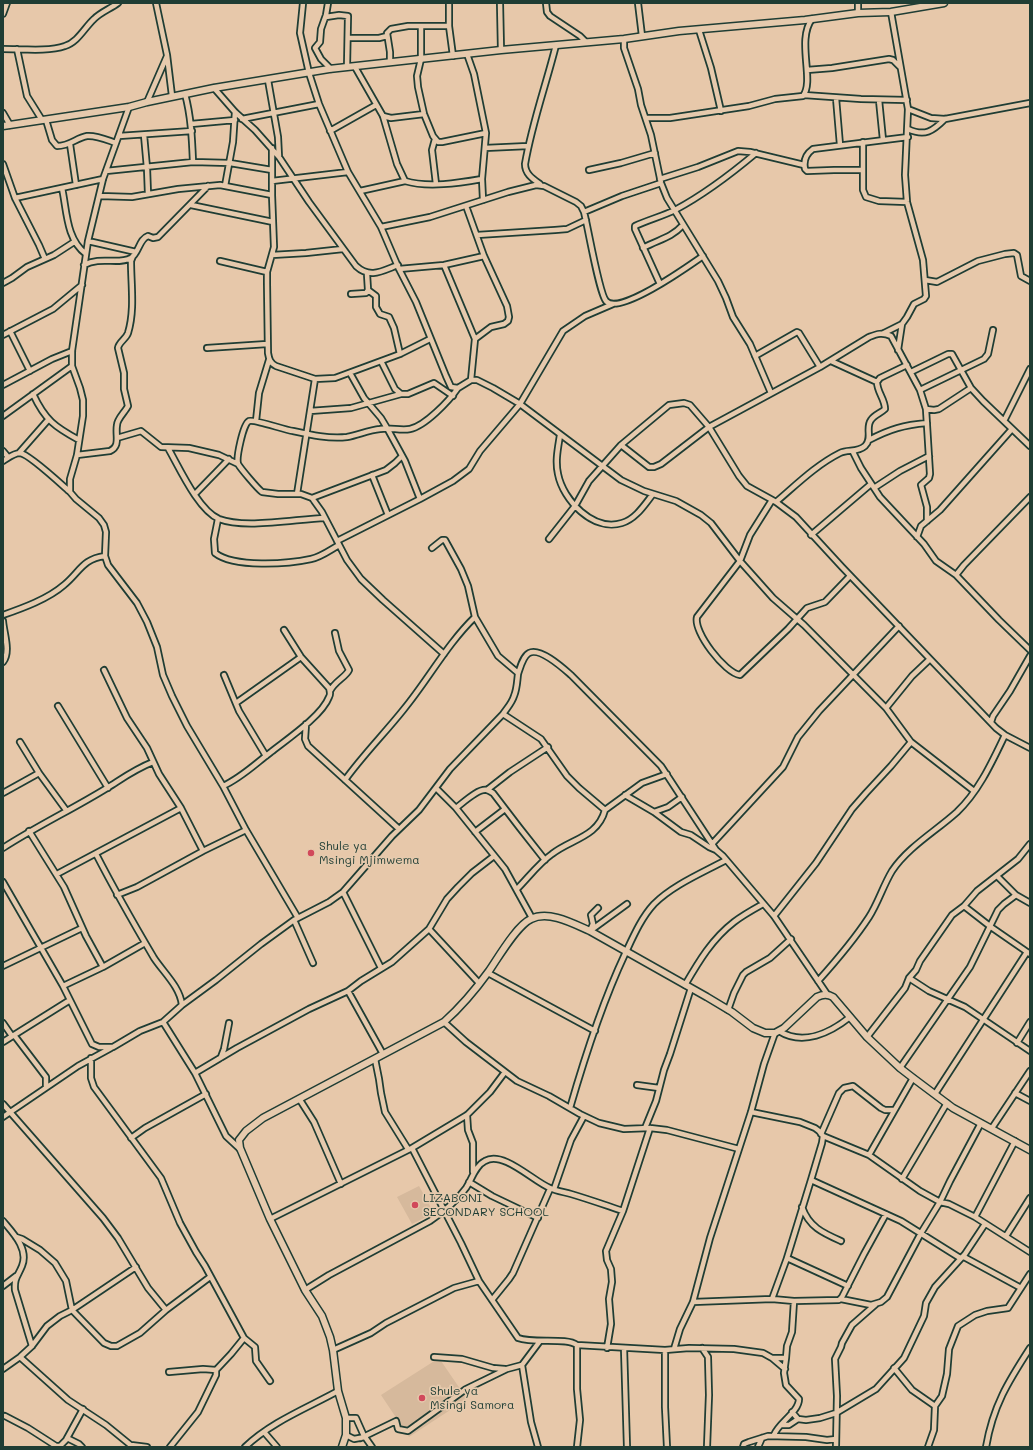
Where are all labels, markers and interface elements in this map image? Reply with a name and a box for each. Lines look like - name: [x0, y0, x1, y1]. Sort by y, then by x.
- place label: Shule ya Msingi Mjimwema: [319, 839, 420, 867]
- marker: Shule ya Msingi Mjimwema: [306, 848, 316, 858]
- place label: LIZABONI SECONDARY SCHOOL: [423, 1191, 549, 1219]
- marker: LIZABONI SECONDARY SCHOOL: [410, 1200, 420, 1210]
- place label: Shule ya Msingi Samora: [430, 1384, 515, 1412]
- marker: Shule ya Msingi Samora: [417, 1393, 427, 1403]

